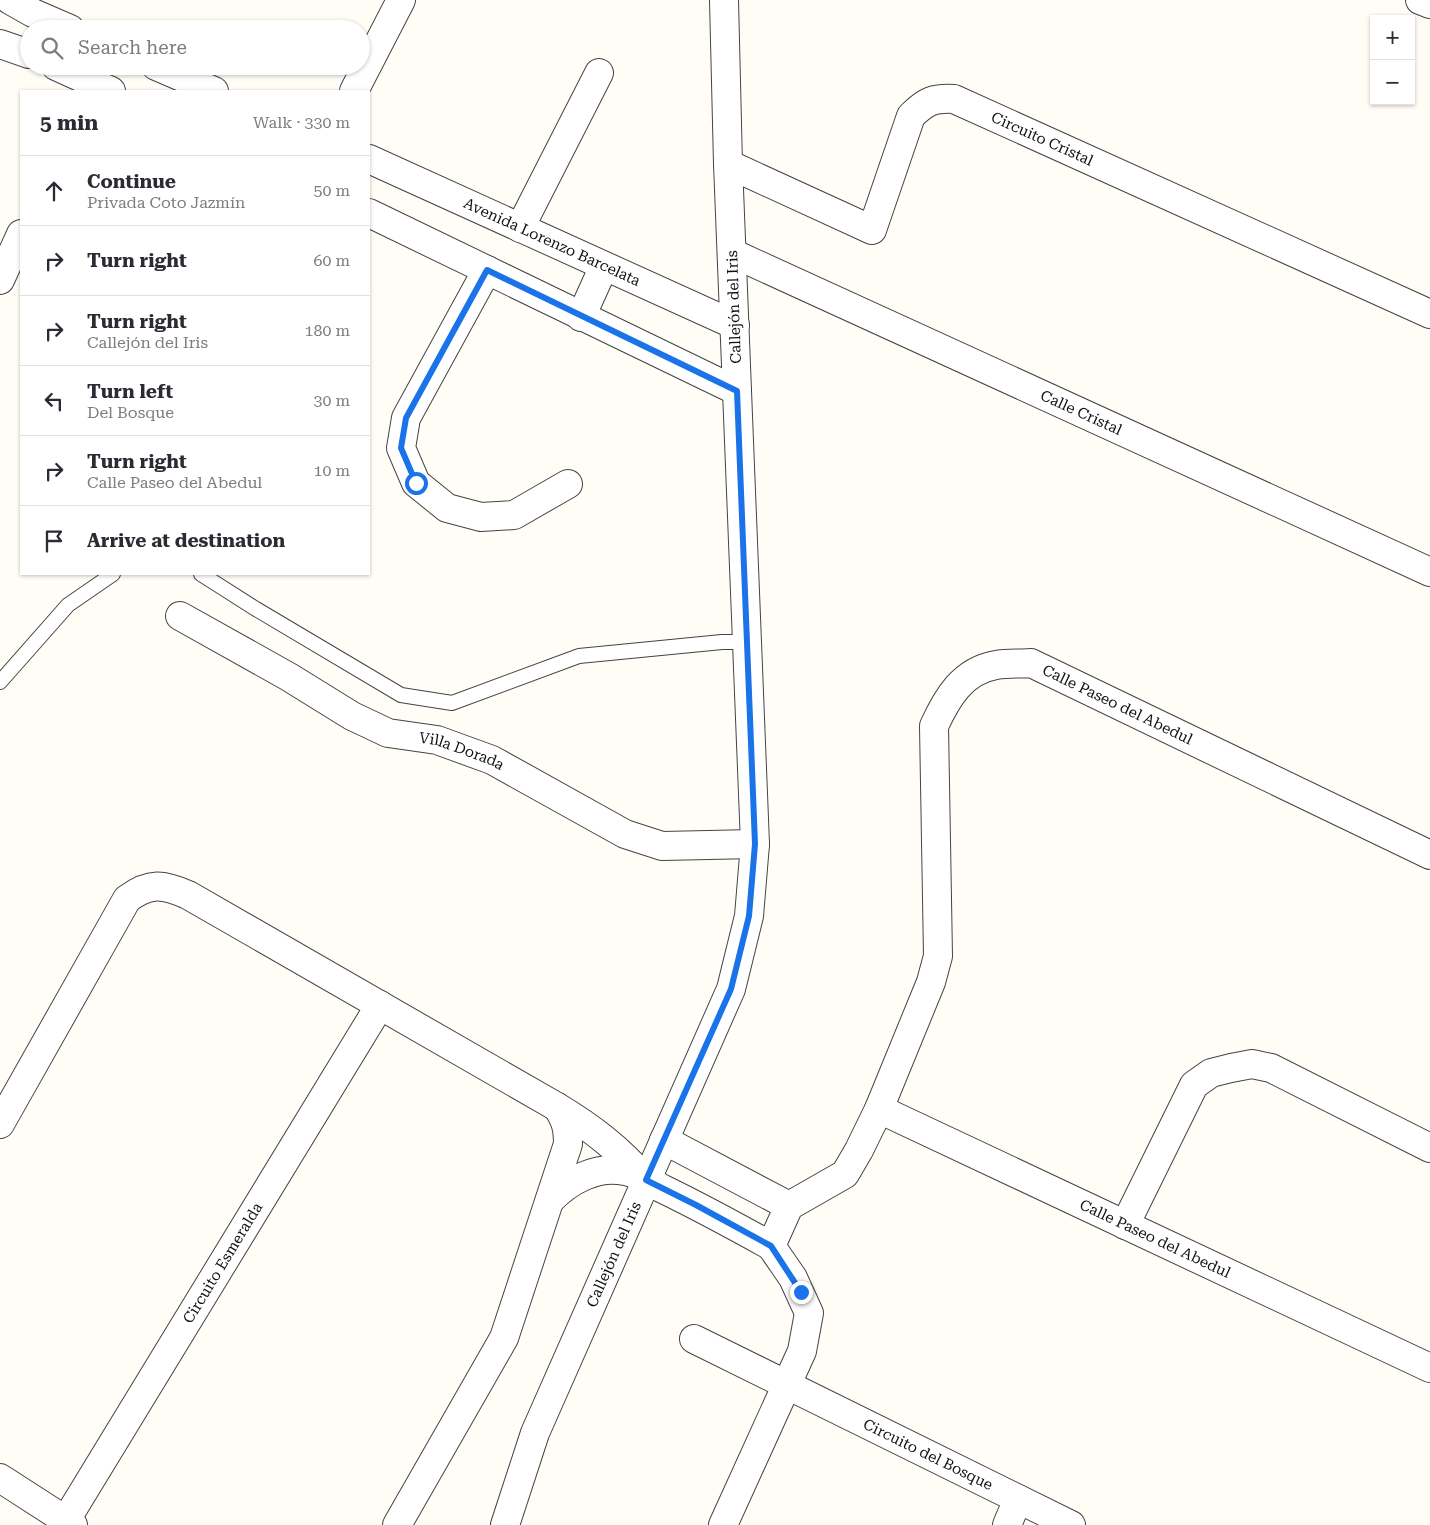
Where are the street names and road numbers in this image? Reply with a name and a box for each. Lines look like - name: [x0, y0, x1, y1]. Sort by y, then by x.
- street label: Circuito Cristal: [988, 108, 1096, 170]
- street label: Avenida Lorenzo Barcelata: [461, 194, 643, 290]
- street label: Callejón del Iris: [723, 250, 745, 364]
- street label: Calle Cristal: [1038, 386, 1125, 439]
- street label: Calle Paseo del Abedul: [1039, 661, 1196, 749]
- street label: Villa Dorada: [418, 729, 508, 774]
- street label: Calle Paseo del Abedul: [1077, 1196, 1234, 1282]
- street label: Circuito Esmeralda: [179, 1199, 266, 1327]
- street label: Callejón del Iris: [583, 1199, 645, 1310]
- street label: Circuito del Bosque: [860, 1415, 996, 1494]

